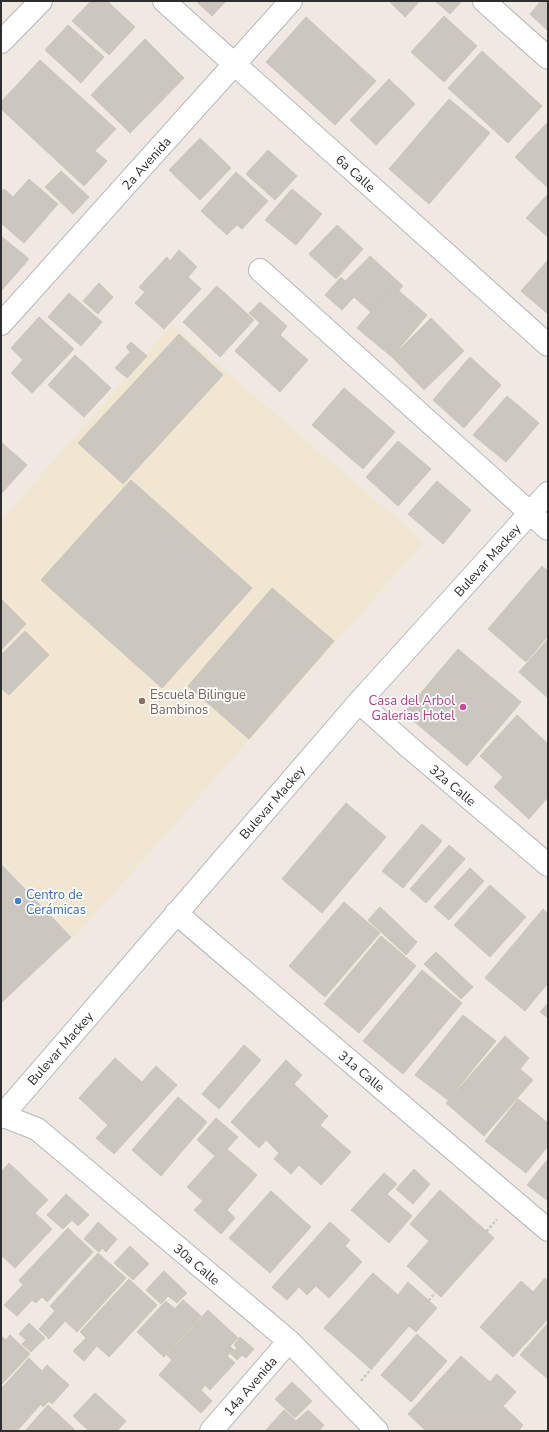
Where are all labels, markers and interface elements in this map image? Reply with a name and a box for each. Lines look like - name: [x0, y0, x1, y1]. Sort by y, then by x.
- street label: 2a Avenida: [118, 133, 175, 194]
- street label: 6a Calle: [331, 151, 379, 197]
- street label: Bulevar Mackey: [450, 520, 525, 601]
- place label: Escuela Bilingue Bambinos: [150, 686, 246, 719]
- place label: Casa del Arbol Galerias Hotel: [369, 692, 455, 725]
- marker: Escuela Bilingue Bambinos: [137, 696, 147, 706]
- marker: Casa del Arbol Galerias Hotel: [458, 702, 468, 712]
- street label: 32a Calle: [425, 761, 480, 811]
- street label: Bulevar Mackey: [236, 762, 310, 843]
- place label: Centro de Cerámicas: [26, 886, 86, 919]
- marker: Centro de Cerámicas: [13, 896, 23, 906]
- street label: Bulevar Mackey: [24, 1008, 98, 1089]
- street label: 31a Calle: [334, 1047, 389, 1097]
- street label: 30a Calle: [169, 1240, 224, 1290]
- street label: 14a Avenida: [220, 1353, 282, 1420]

